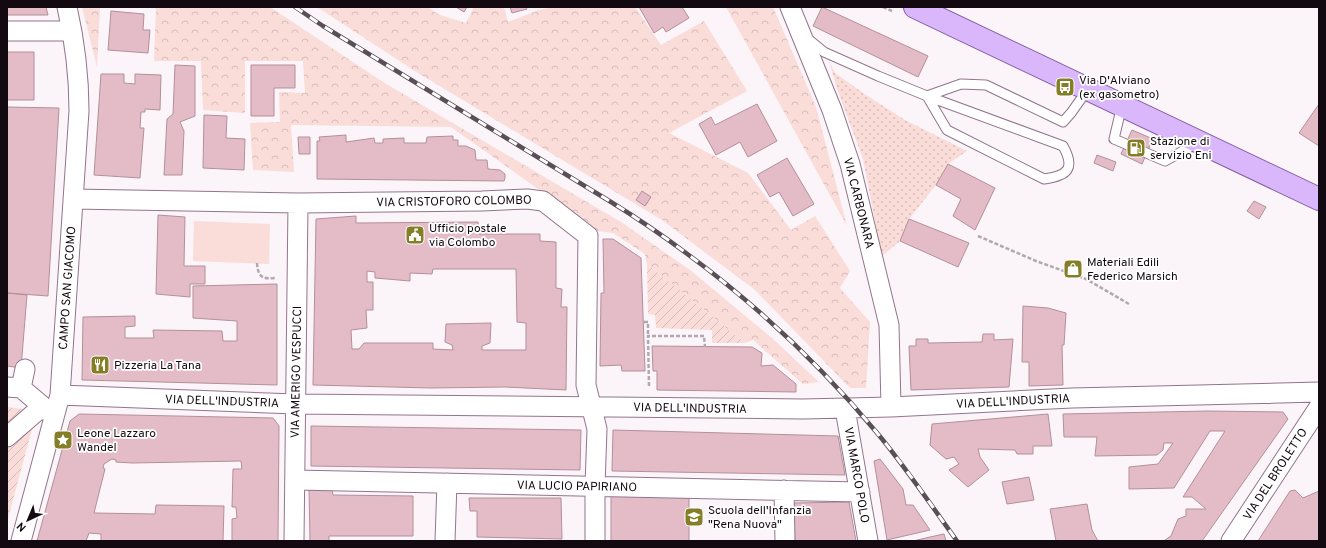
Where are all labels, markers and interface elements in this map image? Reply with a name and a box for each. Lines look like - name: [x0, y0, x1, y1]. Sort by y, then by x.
- place label: Via D'Alviano (ex gasometro): [1079, 73, 1159, 103]
- bus stop icon: Via D'Alviano (ex gasometro): [1054, 76, 1076, 98]
- place label: Stazione di servizio Eni: [1150, 134, 1212, 164]
- fuel station icon: Stazione di servizio Eni: [1125, 137, 1147, 159]
- street label: VIA CARBONARA: [839, 156, 877, 251]
- street label: VIA CRISTOFORO COLOMBO: [376, 193, 532, 211]
- place label: Ufficio postale via Colombo: [429, 221, 506, 251]
- public building icon: Ufficio postale via Colombo: [404, 224, 426, 246]
- street label: CAMPO SAN GIACOMO: [56, 226, 80, 350]
- place label: Materiali Edili Federico Marsich: [1087, 255, 1178, 285]
- shop icon: Materiali Edili Federico Marsich: [1062, 258, 1084, 280]
- street label: VIA AMERIGO VESPUCCI: [288, 306, 306, 438]
- restaurant icon: Pizzeria La Tana: [89, 354, 111, 376]
- place label: Pizzeria La Tana: [114, 358, 201, 374]
- street label: VIA DELL'INDUSTRIA: [956, 391, 1070, 413]
- street label: VIA DELL'INDUSTRIA: [165, 392, 279, 412]
- street label: VIA DELL'INDUSTRIA: [633, 400, 747, 418]
- street label: VIA DEL BROLETTO: [1240, 425, 1312, 524]
- place label: Leone Lazzaro Wandel: [77, 426, 156, 456]
- street label: VIA MARCO POLO: [840, 426, 872, 525]
- place icon: Leone Lazzaro Wandel: [52, 429, 74, 451]
- street label: VIA LUCIO PAPIRIANO: [517, 478, 637, 496]
- north arrow: [8, 500, 48, 540]
- place label: Scuola dell'Infanzia "Rena Nuova": [708, 503, 811, 533]
- school or university icon: Scuola dell'Infanzia "Rena Nuova": [683, 506, 705, 528]
- text: N: [14, 519, 29, 534]

